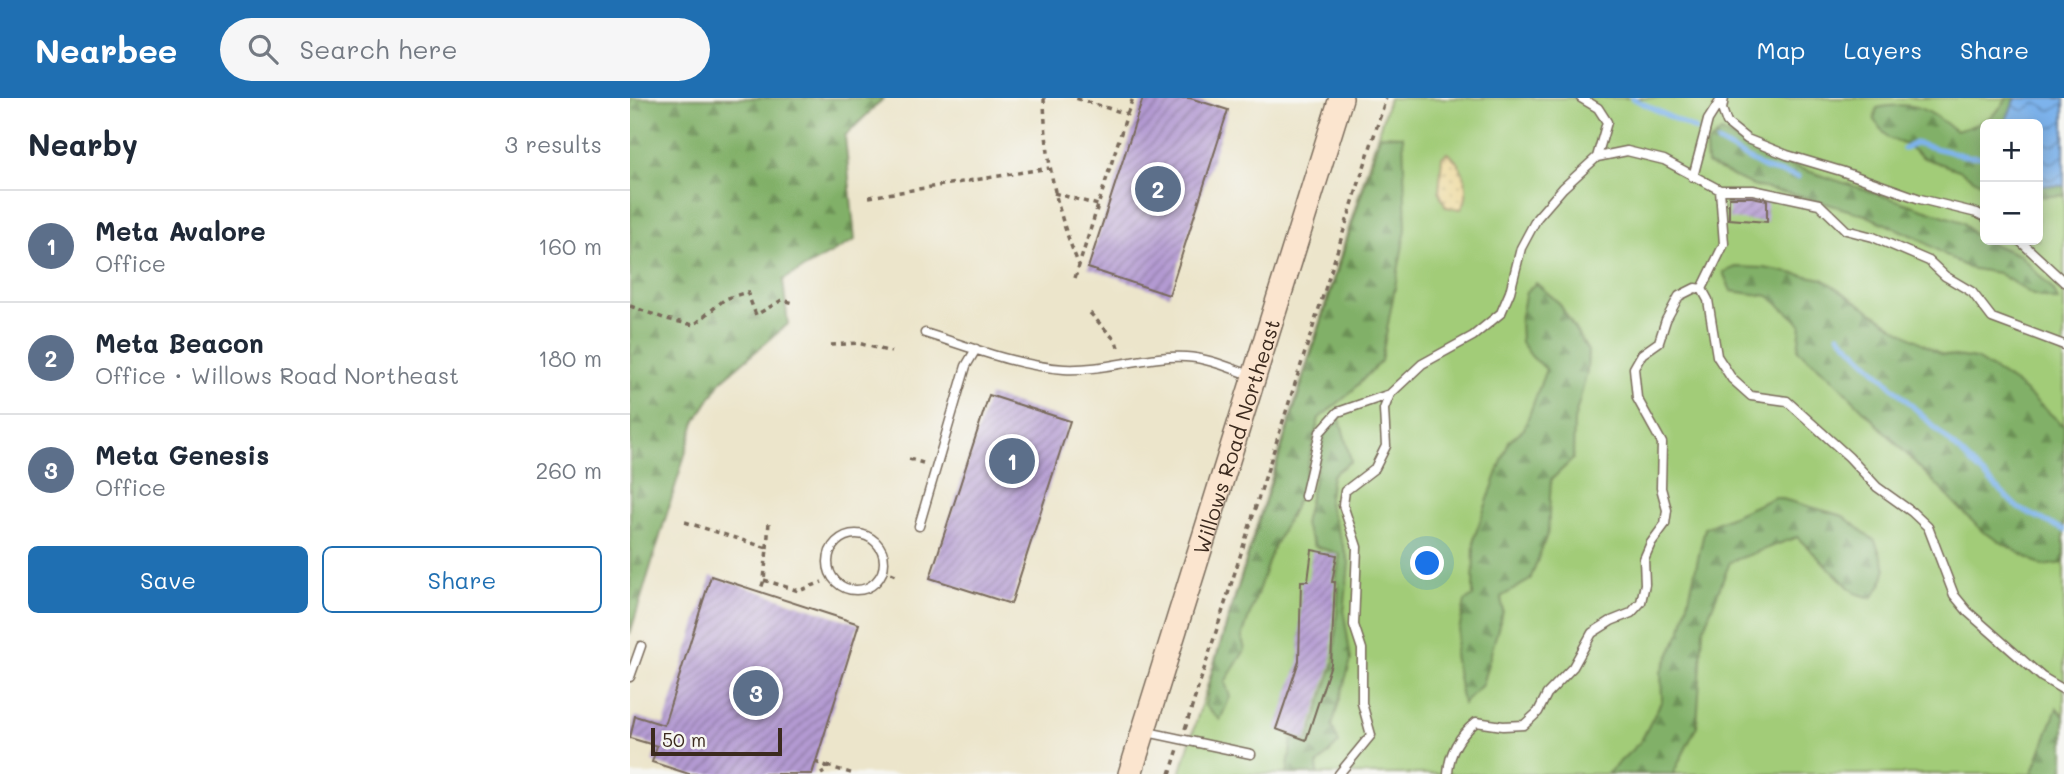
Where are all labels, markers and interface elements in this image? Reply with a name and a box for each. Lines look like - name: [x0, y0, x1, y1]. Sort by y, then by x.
- search box: [220, 18, 710, 81]
- text: Nearbee: [35, 28, 178, 71]
- icon: search: [244, 30, 282, 68]
- text: Search here: [300, 32, 458, 66]
- text: Map: [1757, 34, 1805, 65]
- text: Layers: [1843, 34, 1922, 65]
- text: Share: [1960, 34, 2029, 65]
- map controls: [1980, 119, 2043, 245]
- button: +: [1980, 119, 2043, 182]
- text: Nearby: [28, 124, 138, 164]
- text: 3 results: [505, 129, 602, 159]
- pin: 2: [1135, 163, 1181, 215]
- button: −: [1980, 182, 2043, 245]
- text: Meta Avalore: [95, 214, 266, 248]
- text: 1: [46, 231, 56, 261]
- text: 160 m: [538, 231, 602, 261]
- text: Office: [95, 248, 166, 278]
- street label: Willows Road Northeast: [1186, 315, 1285, 557]
- text: Meta Beacon: [95, 326, 264, 360]
- text: 2: [45, 343, 57, 373]
- text: 180 m: [538, 343, 602, 373]
- text: Office · Willows Road Northeast: [95, 360, 459, 390]
- pin: 1: [989, 435, 1035, 487]
- text: Meta Genesis: [95, 438, 269, 472]
- text: 3: [44, 455, 58, 485]
- text: 260 m: [535, 455, 602, 485]
- text: Office: [95, 472, 166, 502]
- button: Save: [28, 546, 308, 613]
- button: Share: [322, 546, 602, 613]
- your location: [1410, 546, 1444, 580]
- pin: 3: [733, 667, 779, 719]
- scale bar: [651, 725, 782, 757]
- text: 50 m: [662, 727, 706, 752]

